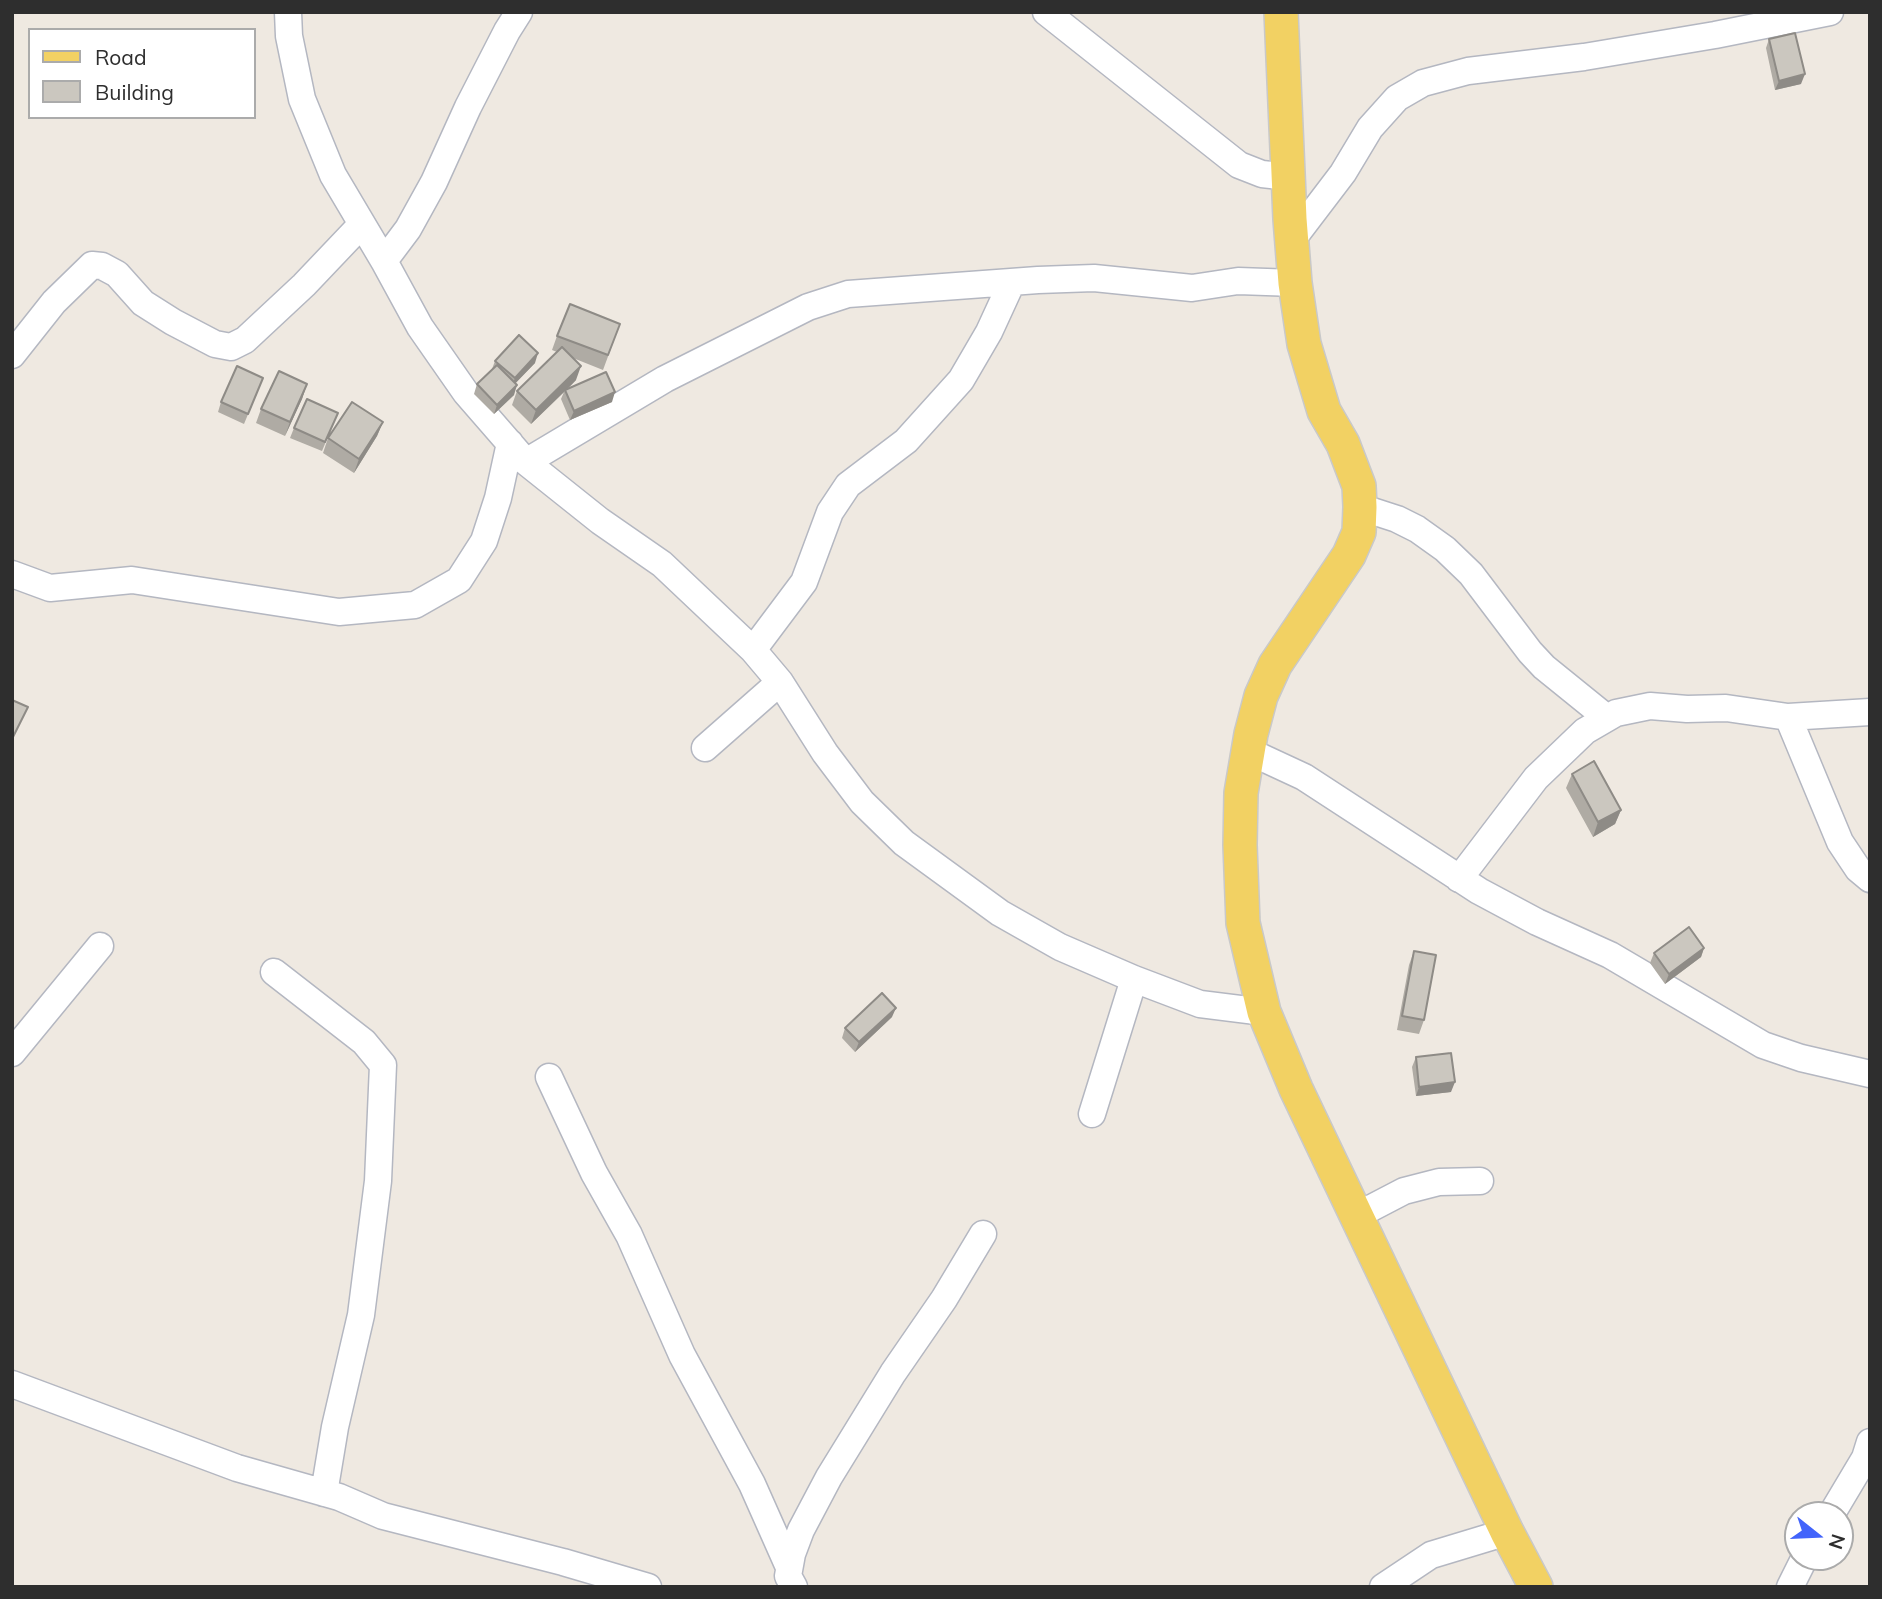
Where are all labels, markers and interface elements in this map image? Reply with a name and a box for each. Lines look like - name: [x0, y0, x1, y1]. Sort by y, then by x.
- legend: [28, 28, 256, 119]
- text: Road: [95, 44, 146, 70]
- text: Building: [95, 79, 174, 105]
- north arrow: [1784, 1501, 1854, 1571]
- text: N: [1823, 1531, 1851, 1552]

